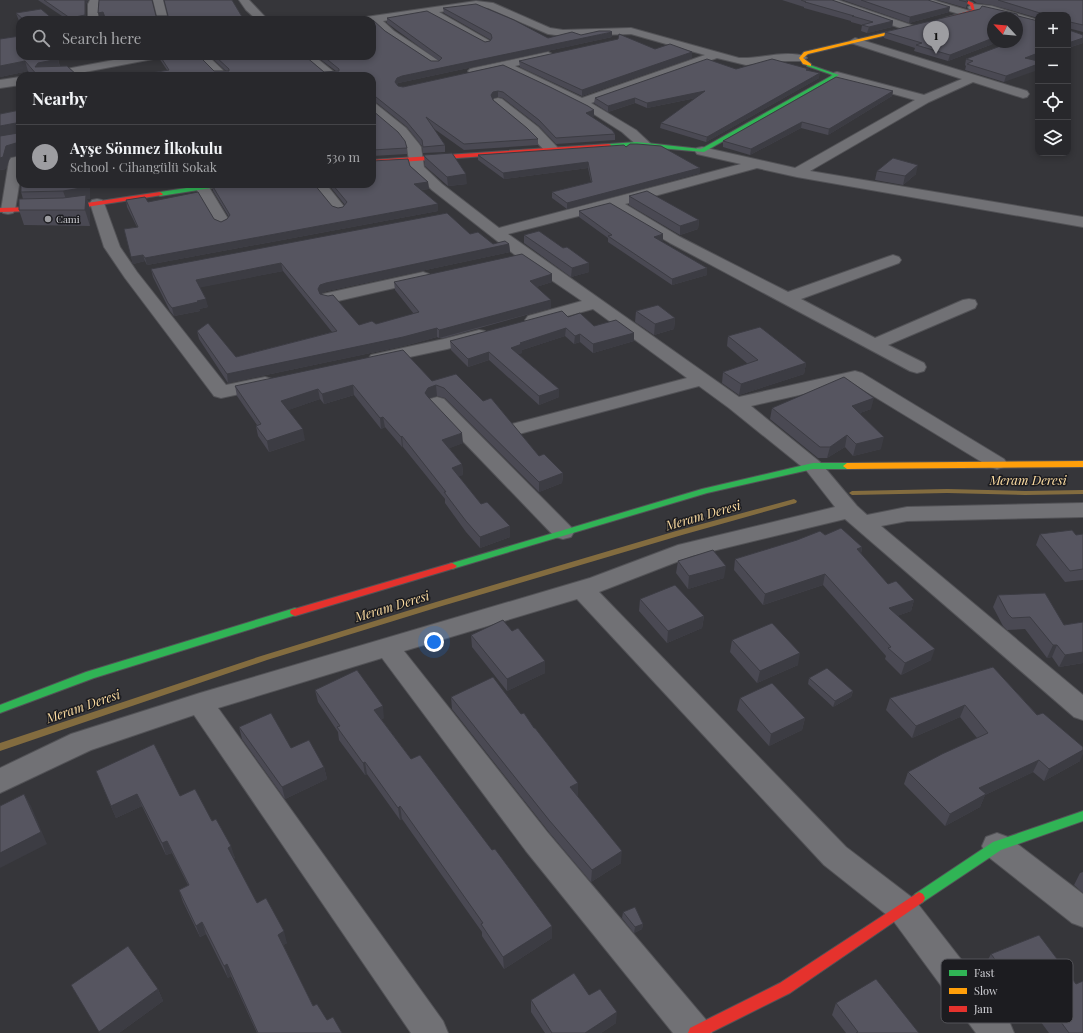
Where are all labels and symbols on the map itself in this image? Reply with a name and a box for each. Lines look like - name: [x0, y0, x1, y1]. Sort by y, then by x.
- north arrow: [987, 12, 1023, 48]
- pin: 1: [923, 21, 949, 54]
- place label: Cami: [56, 212, 80, 226]
- marker: Cami: [43, 214, 53, 224]
- water label: Meram Deresi: [988, 471, 1068, 488]
- water label: Meram Deresi: [662, 495, 743, 534]
- water label: Meram Deresi: [352, 586, 432, 625]
- your location: [424, 632, 444, 652]
- water label: Meram Deresi: [43, 685, 123, 726]
- legend: [941, 959, 1073, 1023]
- text: Fast: [974, 965, 994, 980]
- text: Slow: [974, 983, 998, 998]
- text: Jam: [973, 1001, 993, 1016]

